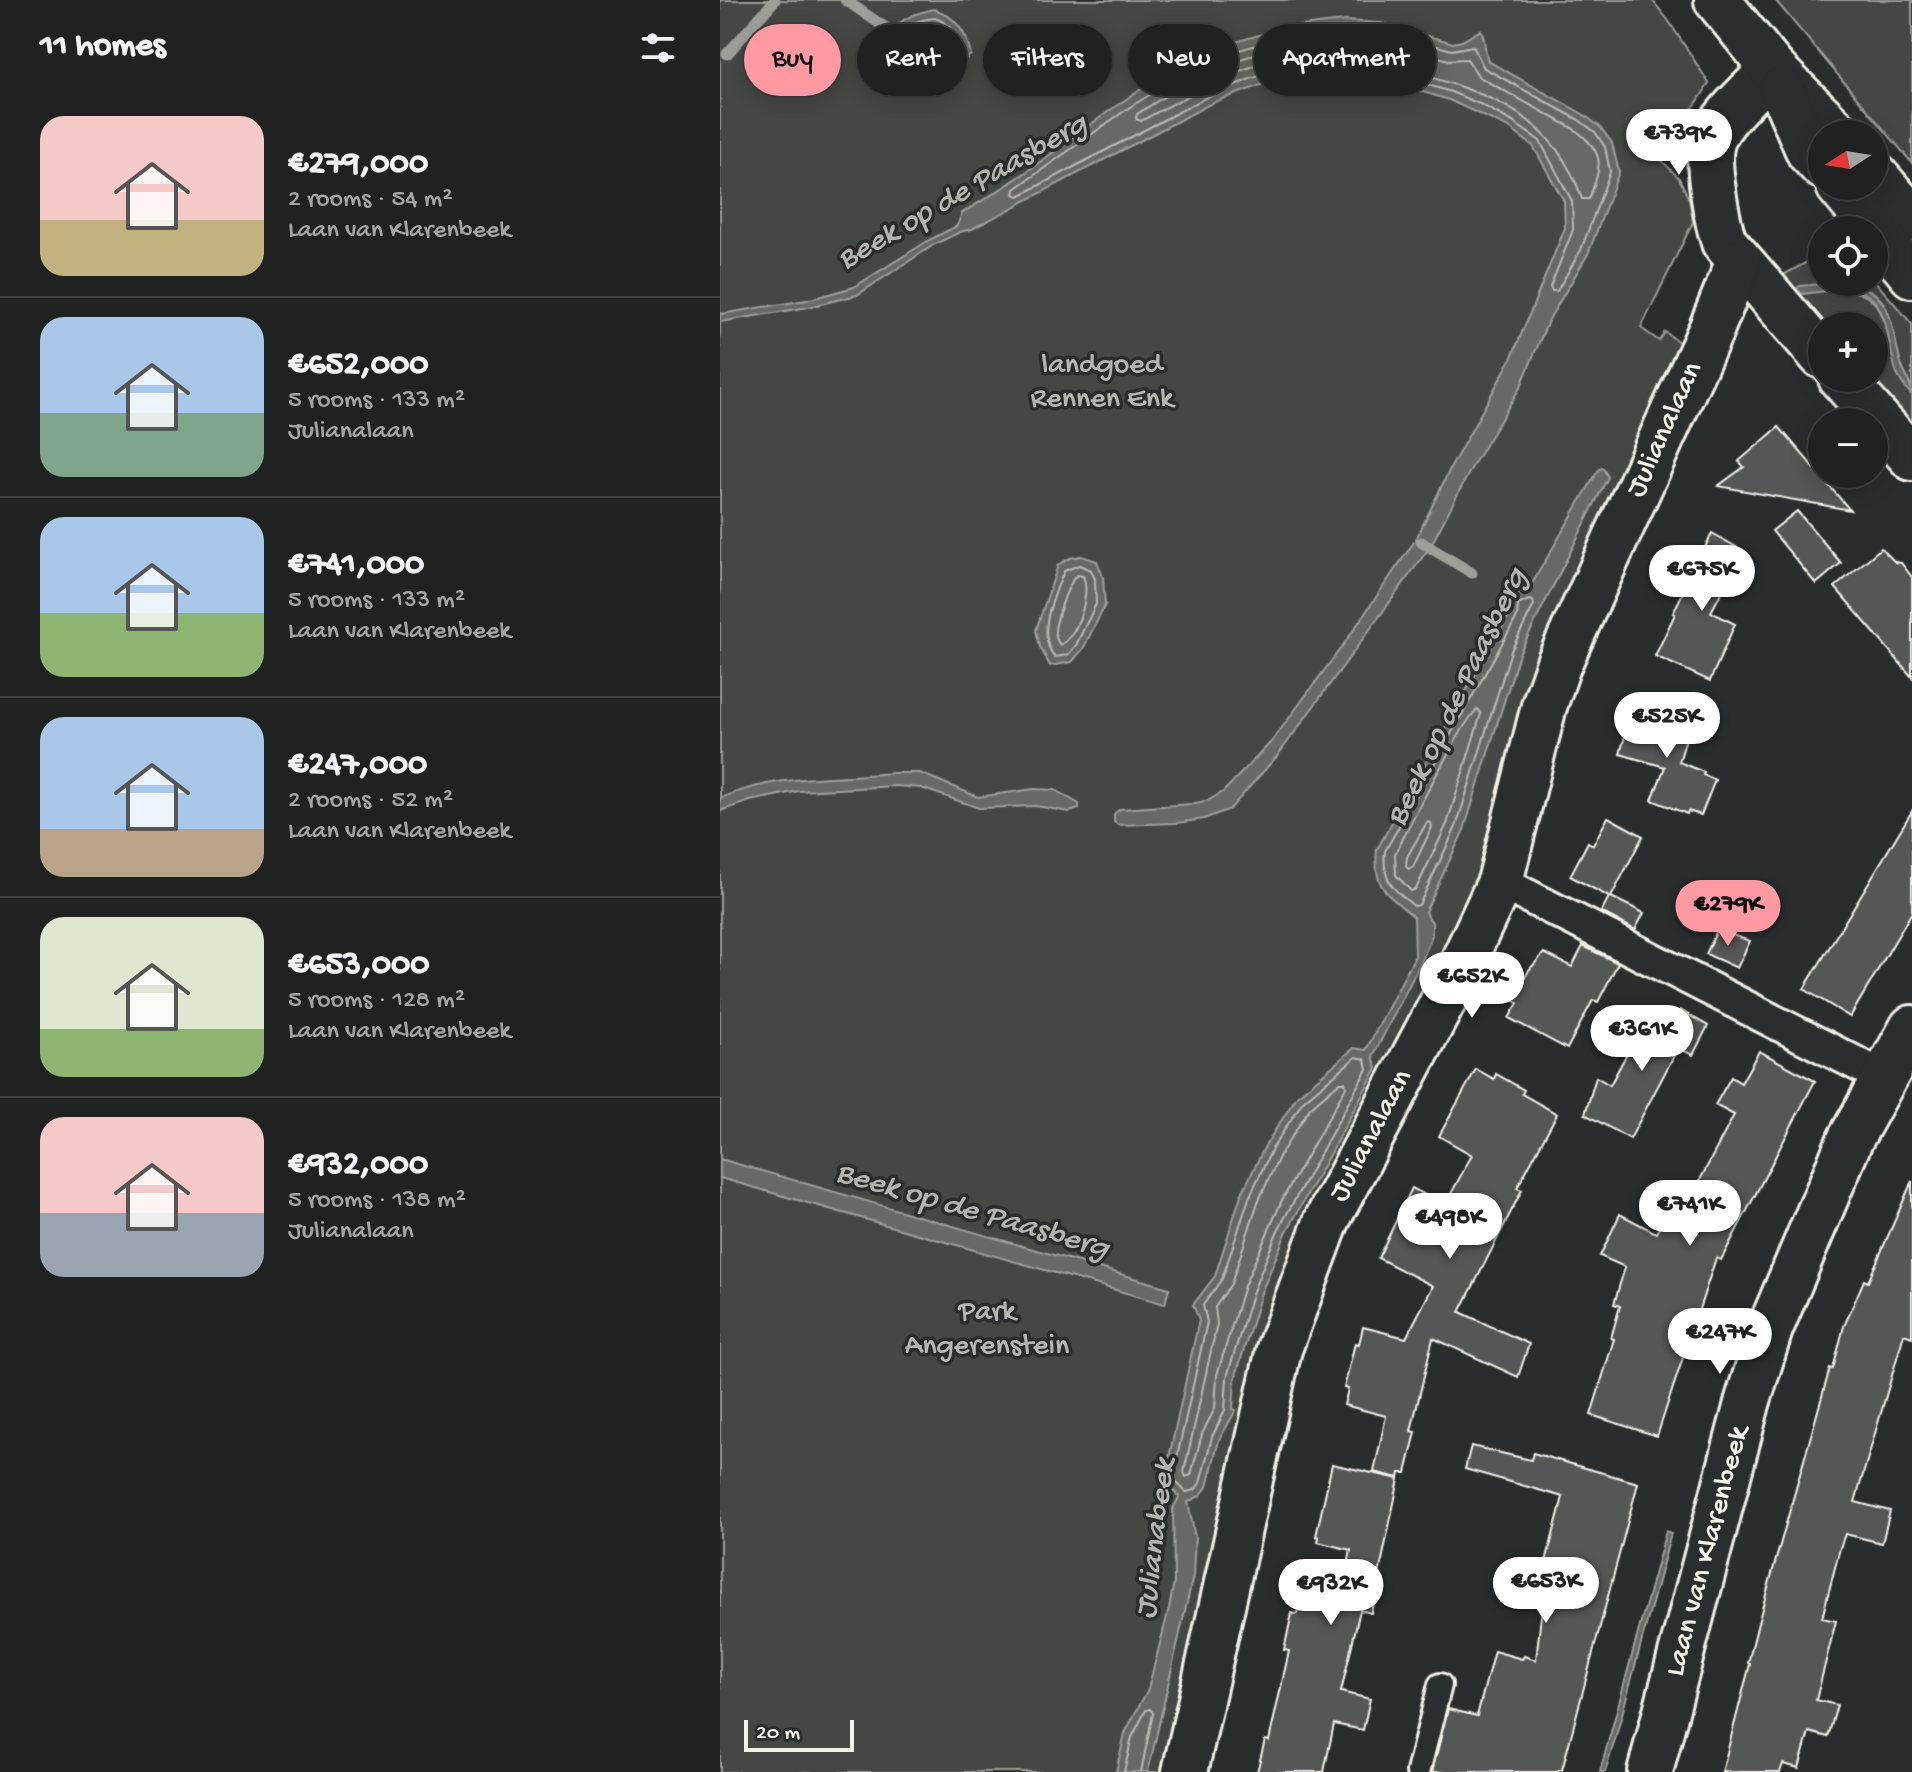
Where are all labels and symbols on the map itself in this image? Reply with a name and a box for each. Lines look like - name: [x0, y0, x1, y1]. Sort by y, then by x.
- water label: Beek op de Paasberg: [831, 105, 1096, 280]
- pin: €739K: [1623, 109, 1735, 177]
- north arrow: [1808, 120, 1888, 200]
- park label: landgoed Rennen Enk: [1031, 349, 1176, 418]
- street label: Julianalaan: [1619, 357, 1711, 503]
- pin: €675K: [1646, 545, 1758, 613]
- water label: Beek op de Paasberg: [1379, 561, 1538, 833]
- pin: €525K: [1611, 692, 1723, 760]
- pin: €279K: [1672, 880, 1784, 948]
- pin: €652K: [1416, 952, 1528, 1020]
- pin: €361K: [1586, 1005, 1698, 1073]
- street label: Julianalaan: [1322, 1064, 1421, 1208]
- water label: Beek op de Paasberg: [831, 1155, 1114, 1270]
- pin: €741K: [1634, 1180, 1746, 1248]
- pin: €498K: [1394, 1193, 1506, 1261]
- park label: Park Angerenstein: [905, 1296, 1069, 1365]
- pin: €247K: [1664, 1308, 1776, 1376]
- street label: Laan van Klarenbeek: [1658, 1420, 1758, 1680]
- water label: Julianabeek: [1128, 1454, 1186, 1621]
- pin: €653K: [1490, 1557, 1602, 1625]
- pin: €932K: [1275, 1559, 1387, 1627]
- scale bar: [744, 1716, 854, 1752]

